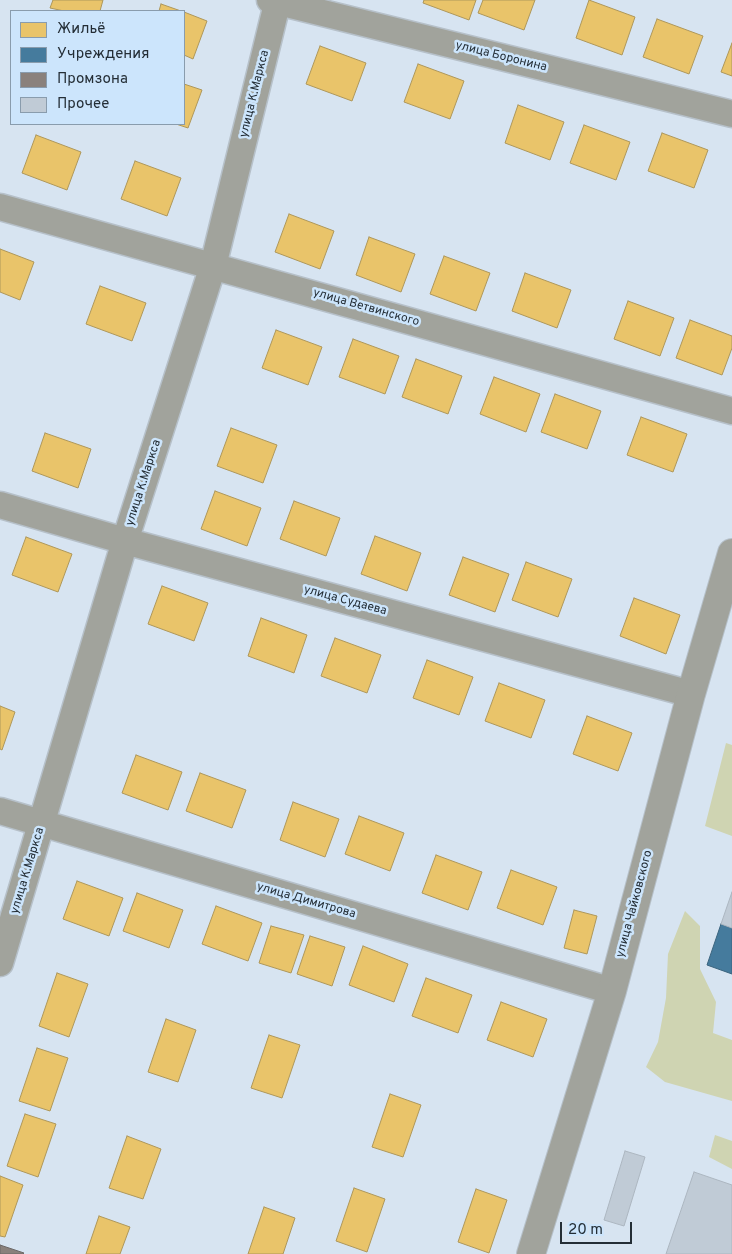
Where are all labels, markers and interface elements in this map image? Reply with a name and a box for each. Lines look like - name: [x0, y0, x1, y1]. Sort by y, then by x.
- legend: [10, 10, 185, 125]
- text: Жильё: [57, 20, 105, 39]
- street label: улица Боронина: [454, 39, 548, 75]
- text: Учреждения: [57, 45, 149, 64]
- street label: улица К.Маркса: [237, 49, 273, 139]
- text: Промзона: [57, 70, 128, 89]
- text: Прочее: [57, 95, 109, 114]
- street label: улица Ветвинского: [311, 286, 421, 330]
- street label: улица К.Маркса: [123, 438, 165, 528]
- street label: улица Судаева: [302, 583, 388, 619]
- street label: улица К.Маркса: [8, 826, 48, 916]
- street label: улица Чайковского: [614, 849, 656, 959]
- street label: улица Димитрова: [255, 880, 357, 922]
- scale bar: [562, 1212, 634, 1244]
- text: 20 m: [568, 1221, 603, 1240]

